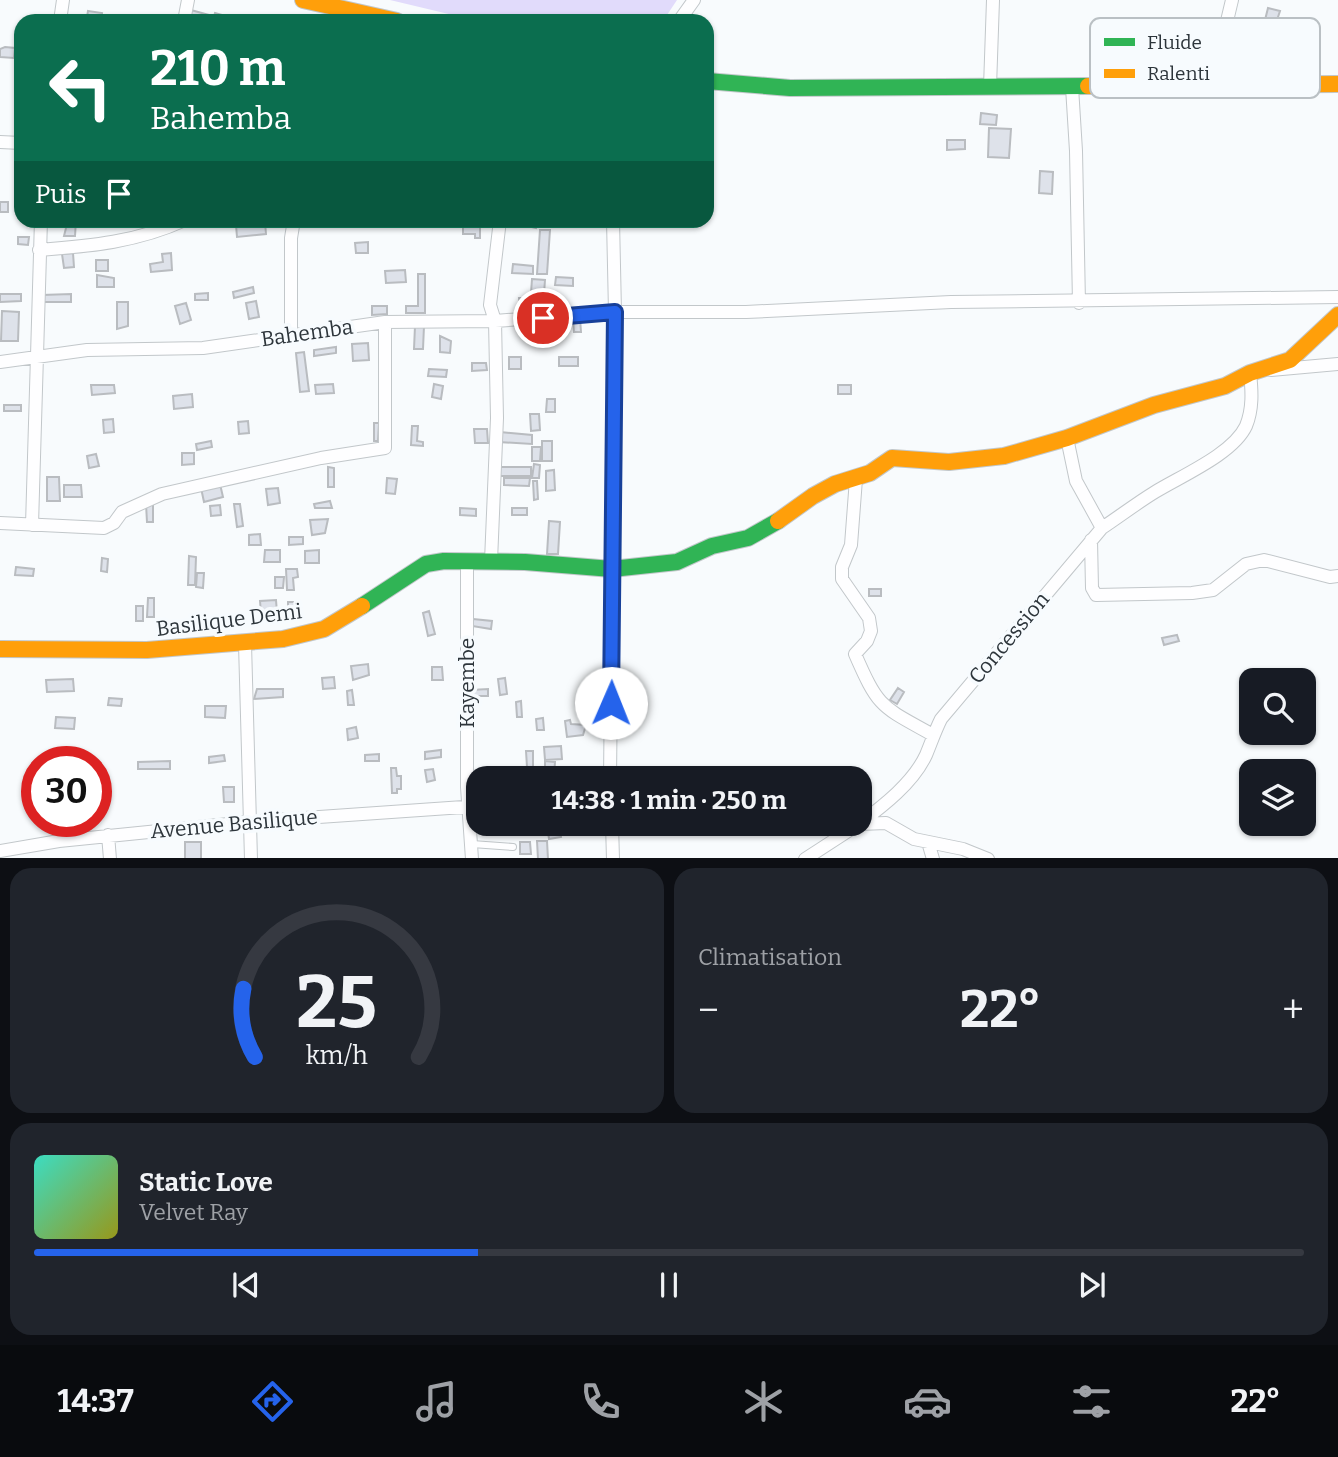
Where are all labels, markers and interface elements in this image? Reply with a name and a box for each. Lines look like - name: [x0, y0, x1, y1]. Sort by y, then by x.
- legend: [1090, 18, 1320, 98]
- text: Fluide: [1147, 31, 1202, 54]
- text: 210 m: [150, 39, 285, 98]
- icon: left: [35, 42, 126, 133]
- text: Ralenti: [1147, 62, 1210, 85]
- text: Bahemba: [150, 99, 291, 137]
- icon: arrive: [100, 175, 138, 213]
- text: Puis: [35, 179, 86, 210]
- pin: [513, 288, 573, 348]
- icon: arrive: [524, 299, 562, 337]
- street label: Bahemba: [259, 314, 355, 352]
- street label: Concession: [963, 587, 1055, 689]
- street label: Basilique Demi: [155, 598, 303, 642]
- street label: Kayembe: [454, 638, 480, 728]
- position arrow: [574, 666, 648, 740]
- map controls: [1239, 668, 1316, 836]
- button: search: [1239, 668, 1316, 745]
- speed limit sign: 30: [21, 746, 112, 837]
- button: layers: [1239, 759, 1316, 836]
- text: 14:38 · 1 min · 250 m: [551, 785, 787, 816]
- street label: Avenue Basilique: [149, 804, 319, 844]
- text: Climatisation: [698, 943, 842, 971]
- text: 25: [297, 959, 377, 1046]
- text: 22°: [960, 978, 1041, 1041]
- text: −: [698, 987, 719, 1033]
- text: +: [1282, 987, 1304, 1033]
- text: km/h: [306, 1040, 368, 1070]
- text: Static Love: [139, 1167, 273, 1198]
- text: Velvet Ray: [139, 1198, 248, 1226]
- icon: previous: [227, 1266, 265, 1304]
- icon: pause: [650, 1266, 688, 1304]
- icon: next: [1073, 1266, 1111, 1304]
- icon: directions: [248, 1377, 297, 1426]
- icon: music: [412, 1377, 461, 1426]
- icon: phone: [576, 1377, 625, 1426]
- icon: climate: [739, 1377, 788, 1426]
- icon: car: [903, 1377, 952, 1426]
- icon: filters: [1067, 1377, 1116, 1426]
- text: 14:37: [57, 1382, 134, 1420]
- text: 22°: [1230, 1382, 1281, 1420]

